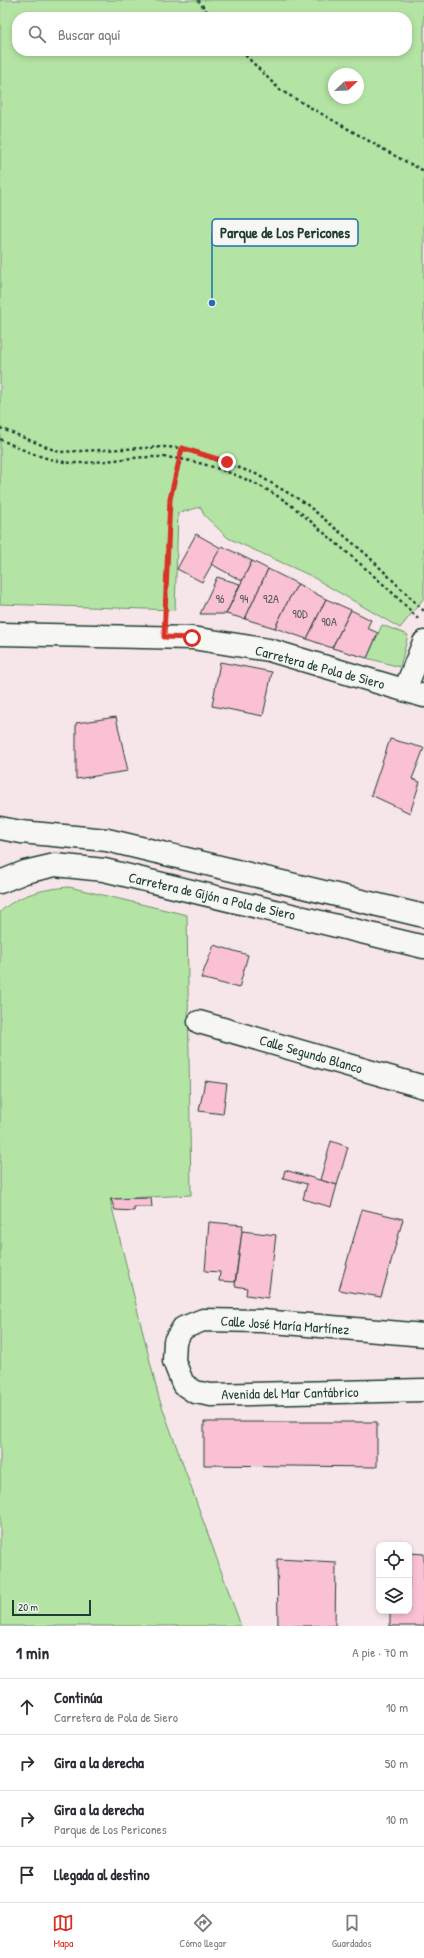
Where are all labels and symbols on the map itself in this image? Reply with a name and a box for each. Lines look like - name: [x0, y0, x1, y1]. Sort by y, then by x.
- north arrow: [328, 68, 364, 104]
- callout: Parque de Los Pericones: [212, 219, 358, 246]
- text: Parque de Los Pericones: [220, 222, 350, 244]
- route end: [218, 453, 236, 471]
- house number: 96: [215, 590, 225, 607]
- house number: 94: [240, 590, 249, 607]
- house number: 92A: [263, 590, 279, 607]
- house number: 90D: [292, 605, 308, 622]
- house number: 90A: [321, 613, 337, 630]
- route start: [183, 629, 201, 647]
- street label: Carretera de Pola de Siero: [253, 640, 387, 693]
- street label: Carretera de Gijón a Pola de Siero: [127, 867, 298, 925]
- street label: Calle Segundo Blanco: [257, 1030, 365, 1078]
- street label: Calle José María Martínez: [220, 1311, 350, 1338]
- street label: Avenida del Mar Cantábrico: [221, 1382, 359, 1403]
- scale bar: [12, 1598, 91, 1617]

